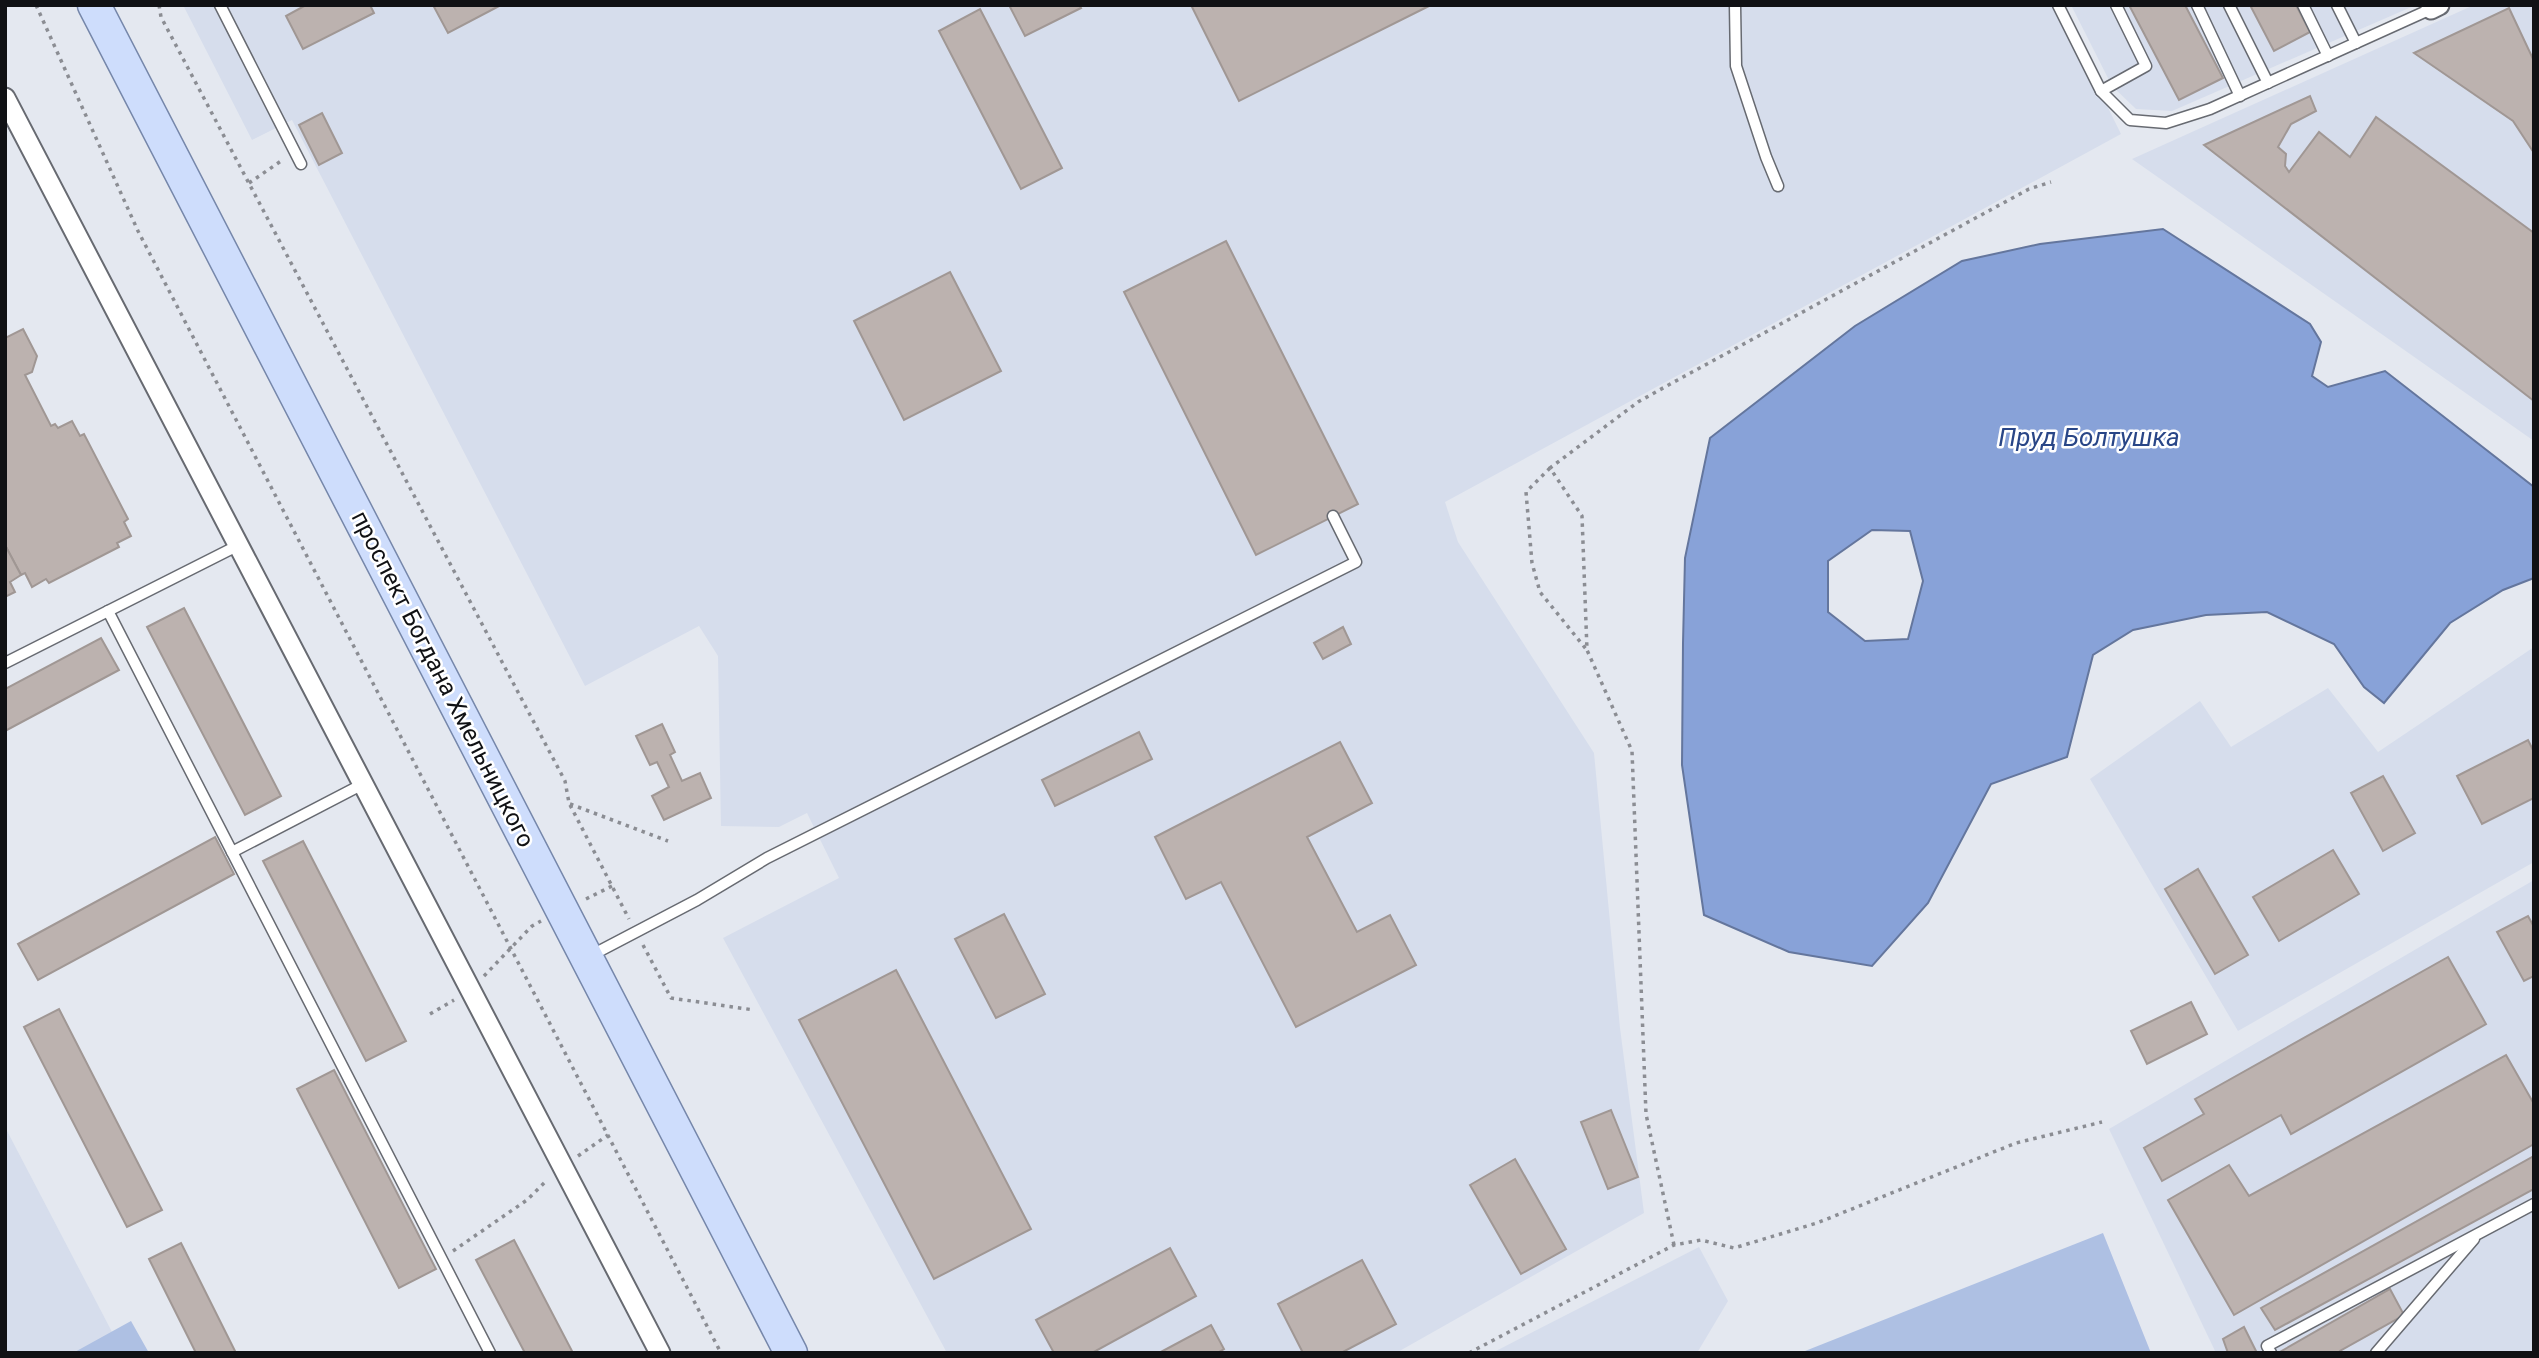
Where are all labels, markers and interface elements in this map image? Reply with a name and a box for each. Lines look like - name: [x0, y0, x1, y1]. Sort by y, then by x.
- water label: Пруд Болтушка: [1998, 422, 2180, 452]
- street label: проспект Богдана Хмельницкого: [346, 506, 540, 852]

